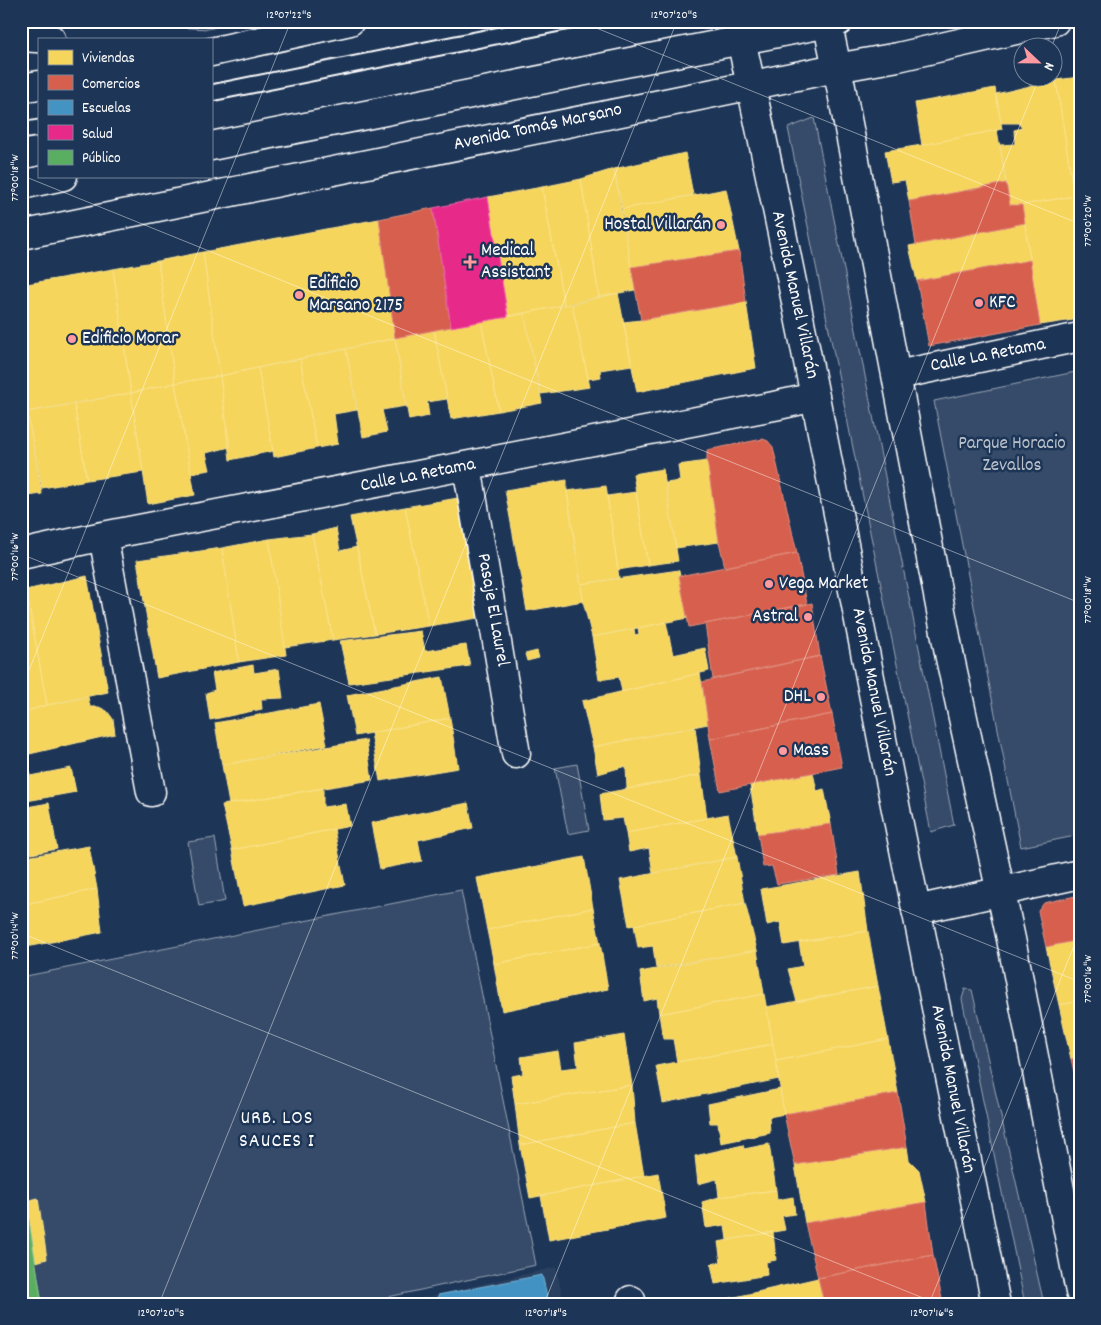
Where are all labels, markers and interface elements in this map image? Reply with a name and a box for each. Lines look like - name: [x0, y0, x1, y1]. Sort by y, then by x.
- text: 12°07'22"S: [266, 7, 312, 24]
- text: 12°07'20"S: [651, 7, 697, 24]
- legend: [38, 38, 212, 178]
- north arrow: [1014, 38, 1064, 88]
- text: Viviendas: [82, 48, 135, 70]
- text: N: [1038, 59, 1059, 73]
- text: Comercios: [82, 74, 140, 96]
- street label: Avenida Tomás Marsano: [451, 97, 625, 159]
- text: Escuelas: [82, 98, 131, 120]
- text: Salud: [82, 124, 113, 146]
- text: Público: [82, 148, 121, 170]
- text: 77°00'18"W: [7, 154, 24, 202]
- text: 77°00'20"W: [1080, 195, 1097, 247]
- street label: Avenida Manuel Villarán: [763, 208, 825, 382]
- place label: Hostal Villarán: [604, 212, 711, 239]
- marker: Hostal Villarán: [715, 219, 727, 231]
- place label: Medical Assistant: [481, 238, 551, 287]
- marker: Medical Assistant: [463, 255, 477, 269]
- place label: Edificio Marsano 2175: [309, 271, 403, 320]
- marker: Edificio Marsano 2175: [293, 289, 305, 301]
- place label: KFC: [989, 290, 1016, 317]
- marker: KFC: [973, 297, 985, 309]
- place label: Edificio Morar: [82, 326, 178, 353]
- street label: Calle La Retama: [928, 331, 1049, 380]
- marker: Edificio Morar: [66, 333, 78, 345]
- park label: Parque Horacio Zevallos: [958, 431, 1066, 480]
- street label: Calle La Retama: [358, 451, 479, 500]
- text: 77°00'16"W: [7, 533, 24, 581]
- street label: Pasaje El Laurel: [469, 551, 515, 669]
- place label: Vega Market: [779, 571, 868, 598]
- text: 77°00'18"W: [1080, 576, 1097, 624]
- marker: Vega Market: [763, 578, 775, 590]
- place label: Astral: [752, 604, 798, 631]
- street label: Avenida Manuel Villarán: [843, 605, 903, 779]
- marker: Astral: [802, 611, 814, 623]
- place label: DHL: [784, 684, 811, 711]
- marker: DHL: [815, 691, 827, 703]
- place label: Mass: [793, 738, 829, 765]
- marker: Mass: [777, 745, 789, 757]
- text: 77°00'14"W: [7, 912, 24, 960]
- text: 77°00'16"W: [1080, 955, 1097, 1003]
- street label: Avenida Manuel Villarán: [922, 1002, 982, 1176]
- district label: URB. LOS SAUCES I: [239, 1105, 315, 1156]
- text: 12°07'20"S: [138, 1305, 184, 1322]
- text: 12°07'18"S: [525, 1305, 567, 1322]
- text: 12°07'16"S: [910, 1305, 954, 1322]

